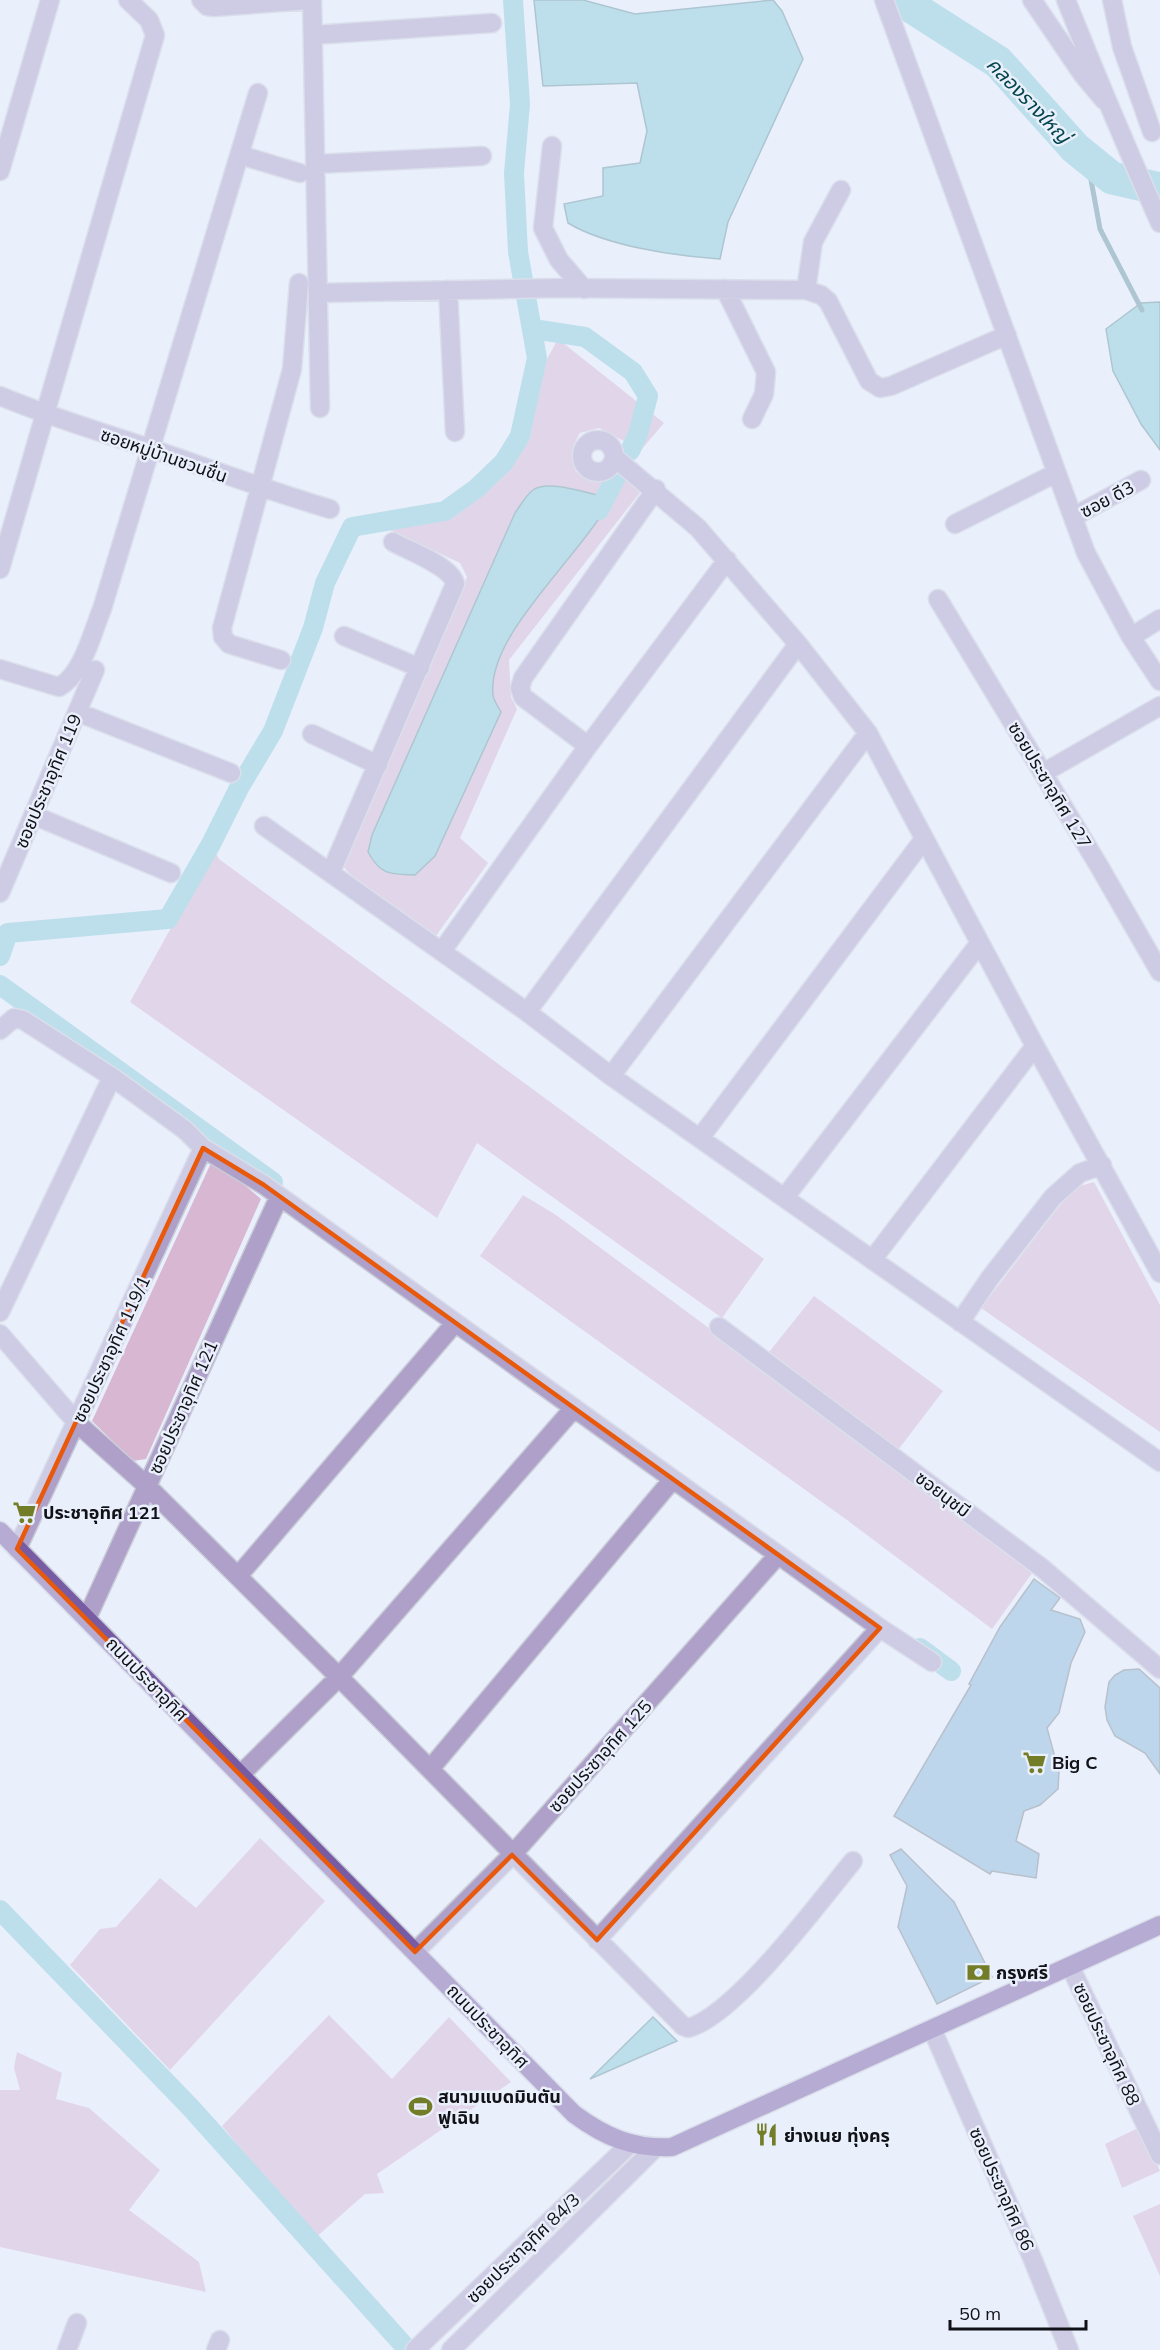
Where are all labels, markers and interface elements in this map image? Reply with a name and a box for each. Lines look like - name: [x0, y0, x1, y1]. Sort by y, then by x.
- water label: คลองรางใหญ่: [982, 52, 1078, 150]
- street label: ซอยหมู่บ้านชวนชื่น: [97, 422, 231, 488]
- street label: ซอย ดี3: [1076, 475, 1138, 523]
- street label: ซอยประชาอุทิศ 119: [9, 710, 87, 852]
- street label: ซอยประชาอุทิศ 127: [1003, 717, 1097, 853]
- street label: ซอยประชาอุทิศ 119/1: [67, 1272, 155, 1426]
- street label: ซอยประชาอุทิศ 121: [143, 1337, 223, 1477]
- street label: ซอยนุชมี: [911, 1466, 975, 1522]
- supermarket icon: ประชาอุทิศ 121: [12, 1499, 38, 1525]
- place label: ประชาอุทิศ 121: [43, 1501, 160, 1524]
- street label: ถนนประชาอุทิศ: [101, 1632, 193, 1726]
- street label: ซอยประชาอุทิศ 125: [543, 1695, 657, 1817]
- supermarket icon: Big C: [1021, 1749, 1047, 1775]
- place label: Big C: [1052, 1751, 1098, 1774]
- bank icon: กรุงศรี: [965, 1959, 991, 1985]
- place label: กรุงศรี: [996, 1961, 1048, 1984]
- street label: ถนนประชาอุทิศ: [442, 1979, 534, 2073]
- street label: ซอยประชาอุทิศ 88: [1068, 1979, 1146, 2109]
- place label: สนามแบดมินตัน ฟูเฉิน: [438, 2085, 561, 2129]
- sports icon: สนามแบดมินตัน ฟูเฉิน: [407, 2093, 433, 2119]
- restaurant icon: ย่างเนย ทุ่งครุ: [753, 2122, 779, 2148]
- place label: ย่างเนย ทุ่งครุ: [784, 2124, 890, 2147]
- street label: ซอยประชาอุทิศ 86: [964, 2124, 1040, 2254]
- street label: ซอยประชาอุทิศ 84/3: [461, 2188, 585, 2308]
- scale bar: [950, 2293, 1086, 2331]
- text: 50 m: [959, 2302, 1001, 2325]

